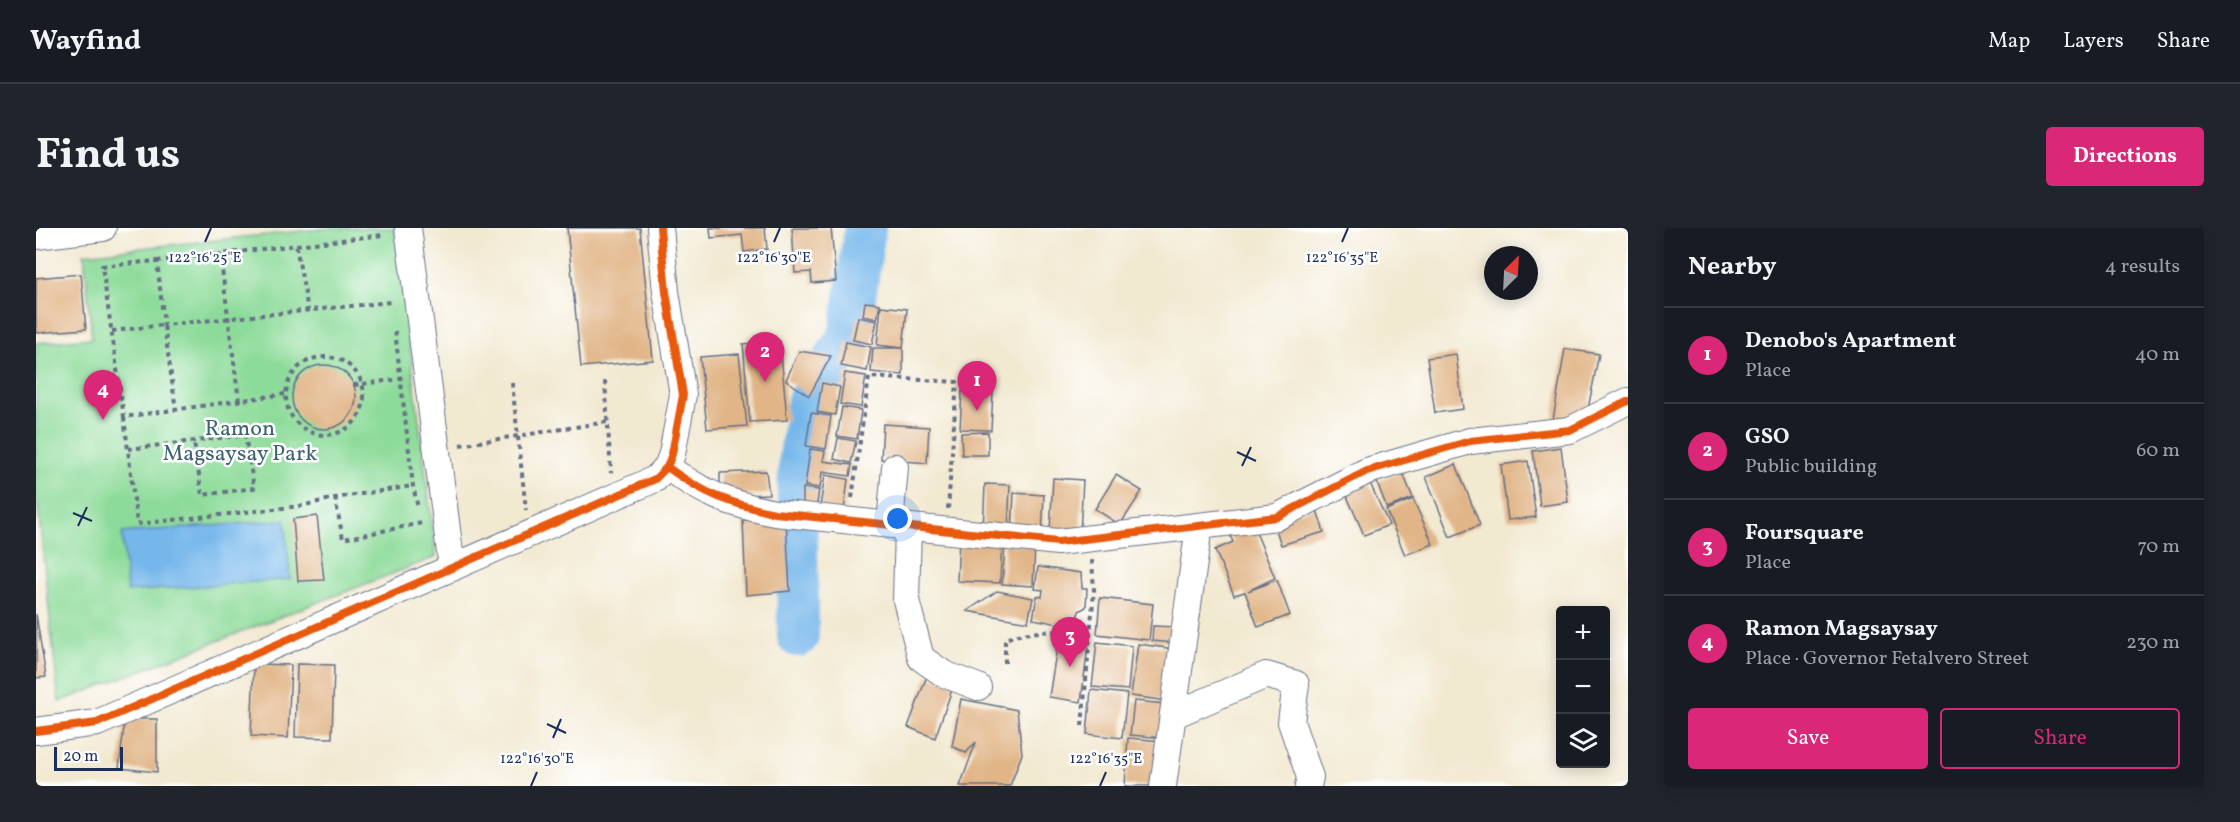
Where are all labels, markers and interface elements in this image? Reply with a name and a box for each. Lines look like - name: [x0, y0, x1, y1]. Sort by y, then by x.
- text: Wayfind: [30, 22, 141, 61]
- text: Map: [1988, 27, 2030, 56]
- text: Layers: [2063, 27, 2124, 56]
- text: Share: [2157, 27, 2210, 56]
- text: Find us: [36, 127, 180, 186]
- button: Directions: [2046, 127, 2204, 186]
- north arrow: [1484, 246, 1538, 300]
- text: 122°16'25"E: [169, 248, 241, 269]
- text: 122°16'30"E: [737, 248, 811, 269]
- text: 122°16'35"E: [1306, 248, 1378, 269]
- text: Nearby: [1688, 249, 1777, 285]
- text: 4 results: [2105, 253, 2180, 281]
- text: Denobo's Apartment: [1745, 326, 1956, 357]
- pin: 2: [746, 332, 784, 382]
- text: 1: [1703, 341, 1712, 369]
- text: 40 m: [2135, 341, 2180, 369]
- text: Place: [1745, 357, 1791, 385]
- pin: 1: [958, 362, 996, 411]
- pin: 4: [84, 370, 122, 420]
- park label: Ramon Magsaysay Park: [163, 414, 317, 470]
- text: GSO: [1745, 422, 1789, 453]
- text: 2: [1702, 437, 1713, 465]
- text: 60 m: [2136, 437, 2180, 465]
- text: Public building: [1745, 453, 1877, 481]
- your location: [883, 504, 912, 533]
- text: Foursquare: [1745, 518, 1864, 549]
- text: 3: [1702, 533, 1713, 561]
- text: 70 m: [2137, 533, 2180, 561]
- text: Place: [1745, 549, 1791, 577]
- map controls: [1556, 606, 1610, 768]
- button: +: [1556, 606, 1610, 660]
- text: Ramon Magsaysay: [1745, 614, 1938, 645]
- pin: 3: [1050, 618, 1090, 667]
- text: 4: [1701, 629, 1714, 657]
- text: 230 m: [2126, 629, 2180, 657]
- text: Place · Governor Fetalvero Street: [1745, 645, 2029, 673]
- button: −: [1556, 660, 1610, 714]
- button: Save: [1688, 708, 1928, 769]
- button: Share: [1940, 708, 2180, 769]
- button: layers: [1556, 714, 1610, 768]
- scale bar: [54, 744, 123, 772]
- text: 20 m: [63, 746, 98, 768]
- text: 122°16'30"E: [500, 749, 574, 770]
- text: 122°16'35"E: [1070, 749, 1142, 770]

